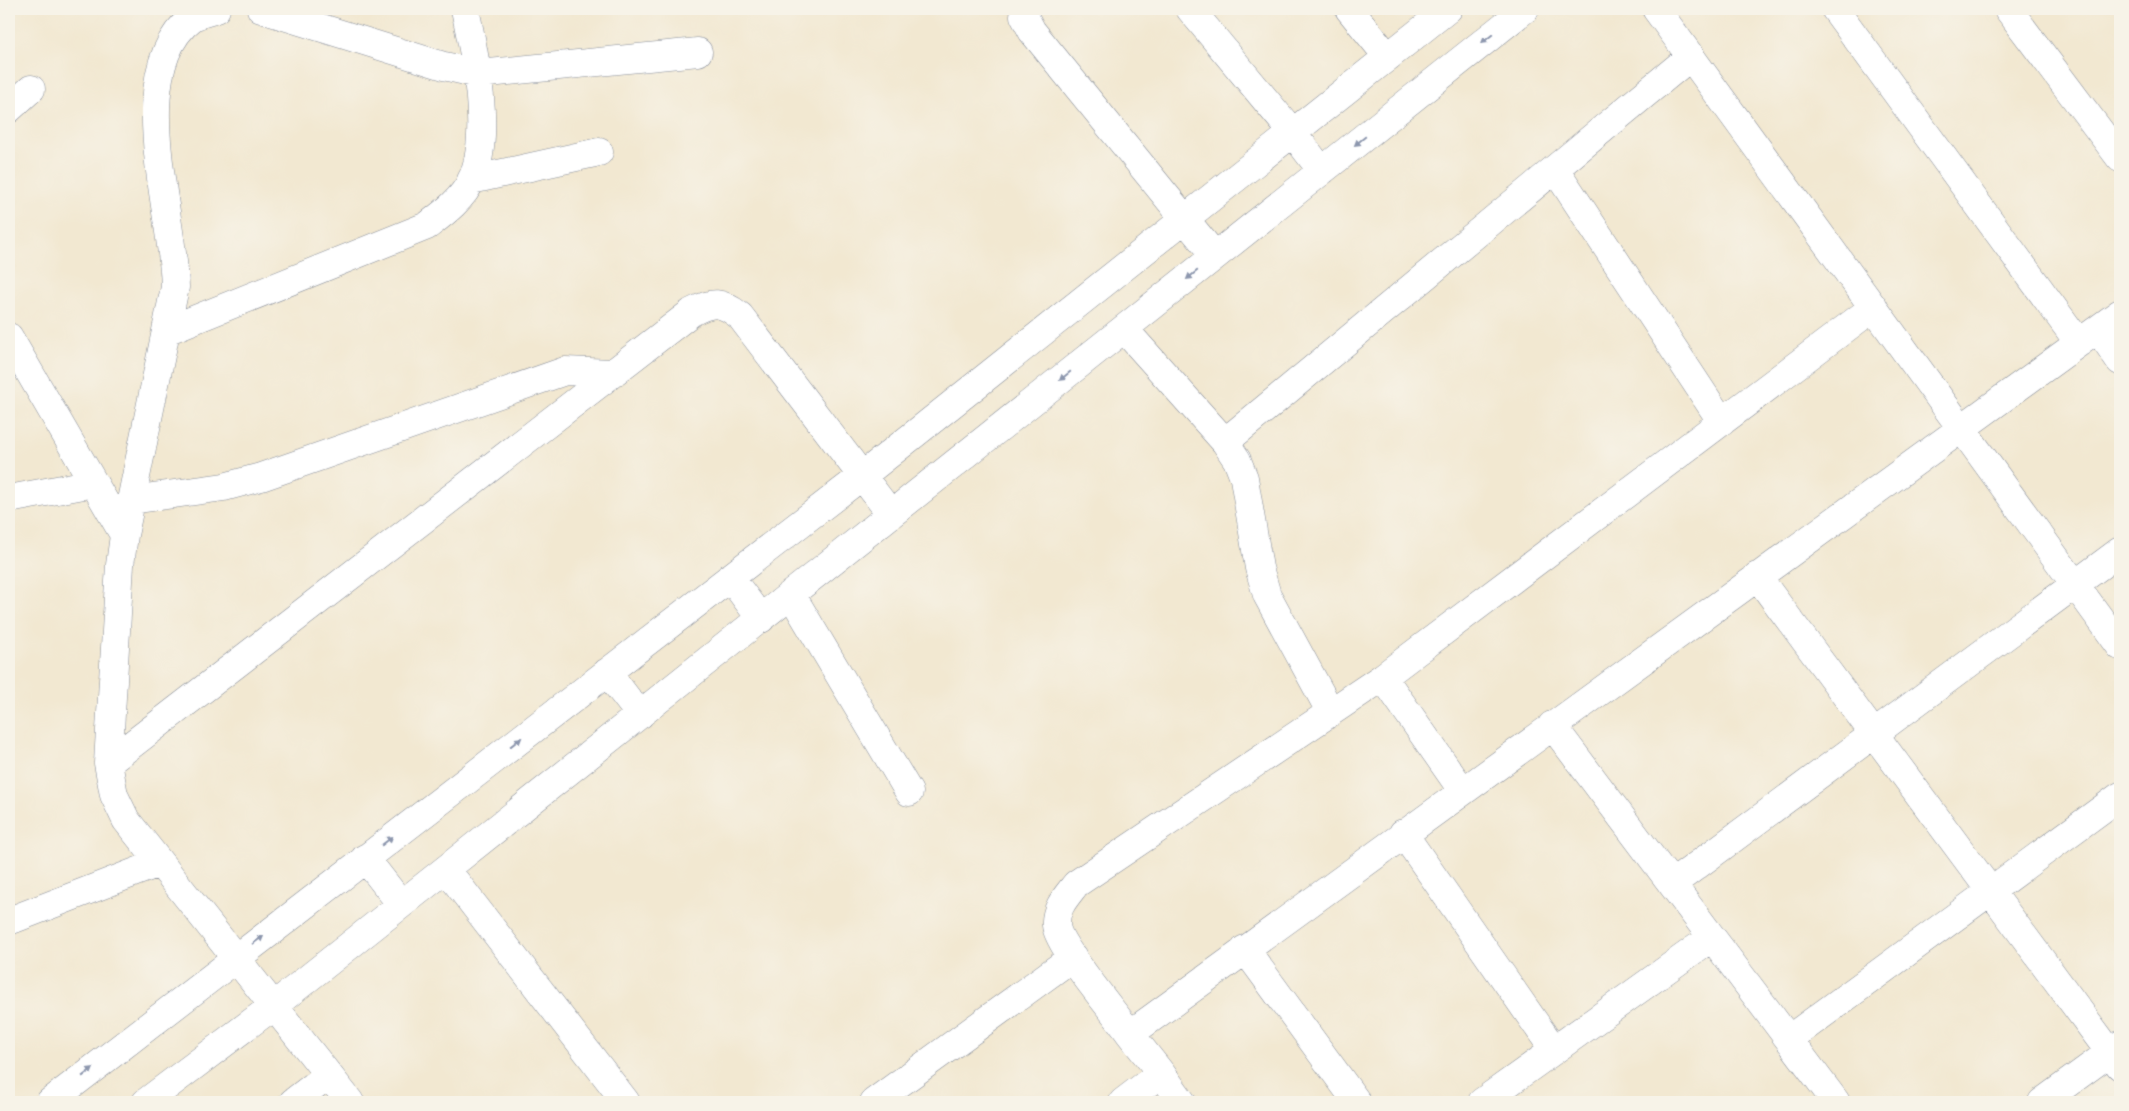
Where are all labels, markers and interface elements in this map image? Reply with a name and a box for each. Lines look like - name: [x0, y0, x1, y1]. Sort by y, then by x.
- one-way arrow: [1481, 34, 1494, 45]
- one-way arrow: [1354, 135, 1367, 146]
- one-way arrow: [1186, 269, 1199, 280]
- one-way arrow: [1059, 371, 1072, 382]
- one-way arrow: [509, 737, 522, 748]
- one-way arrow: [380, 836, 393, 847]
- one-way arrow: [251, 935, 264, 946]
- one-way arrow: [82, 1067, 95, 1078]

